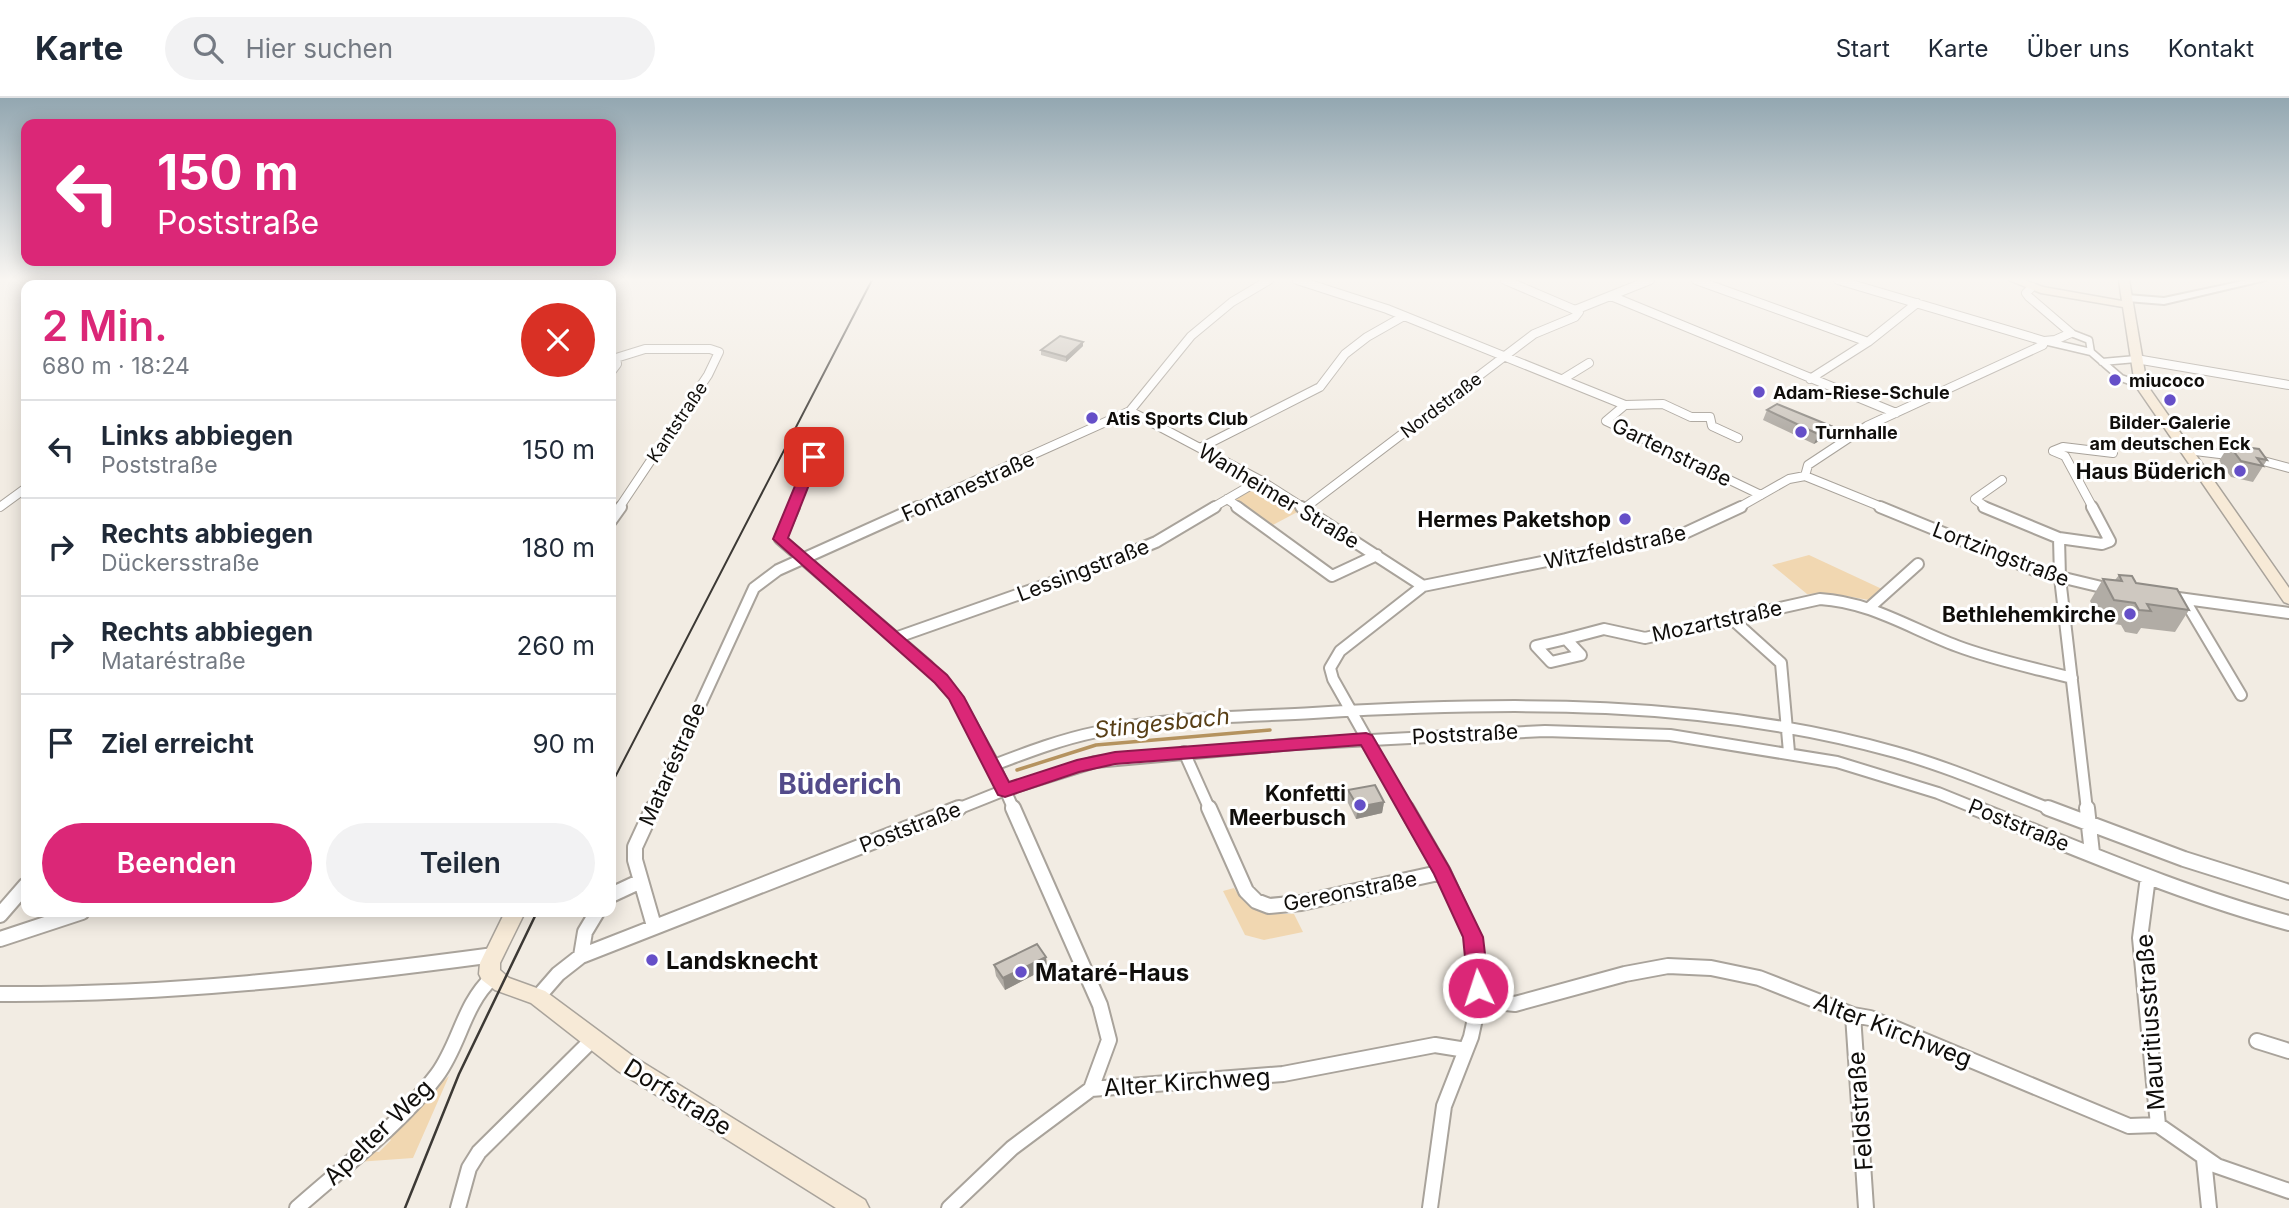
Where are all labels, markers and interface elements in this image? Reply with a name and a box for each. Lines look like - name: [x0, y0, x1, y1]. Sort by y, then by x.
- search box: [165, 17, 655, 80]
- text: Karte: [35, 28, 123, 68]
- icon: search: [189, 29, 227, 67]
- text: Hier suchen: [245, 33, 393, 64]
- text: Start: [1836, 34, 1890, 63]
- text: Karte: [1928, 34, 1988, 63]
- text: Über uns: [2026, 34, 2130, 63]
- text: Kontakt: [2168, 34, 2254, 63]
- text: 150 m: [157, 143, 299, 202]
- icon: left: [42, 147, 133, 238]
- text: Poststraße: [157, 203, 319, 242]
- text: 2 Min.: [42, 300, 168, 351]
- button: close: [521, 303, 595, 377]
- text: 680 m · 18:24: [42, 352, 190, 380]
- street label: Nordstraße: [1396, 368, 1486, 442]
- place label: miucoco: [2129, 370, 2205, 391]
- marker: miucoco: [2107, 372, 2123, 388]
- street label: Kantstraße: [642, 378, 712, 466]
- place label: Adam-Riese-Schule: [1773, 382, 1950, 403]
- marker: Adam-Riese-Schule: [1751, 384, 1767, 400]
- marker: Bilder-Galerie am deutschen Eck: [2162, 392, 2178, 408]
- place label: Atis Sports Club: [1106, 408, 1248, 429]
- marker: Atis Sports Club: [1084, 410, 1100, 426]
- street label: Gartenstraße: [1608, 412, 1736, 492]
- place label: Bilder-Galerie am deutschen Eck: [2090, 412, 2251, 454]
- text: Links abbiegen: [101, 420, 293, 451]
- place label: Turnhalle: [1815, 422, 1898, 443]
- marker: Turnhalle: [1793, 424, 1809, 440]
- pin: [784, 427, 844, 487]
- icon: left: [42, 430, 80, 468]
- text: 150 m: [522, 434, 595, 465]
- icon: arrive: [795, 438, 833, 476]
- street label: Wanheimer Straße: [1194, 438, 1364, 554]
- street label: Fontanestraße: [898, 446, 1038, 526]
- text: Poststraße: [101, 451, 218, 479]
- place label: Haus Büderich: [2076, 459, 2226, 484]
- marker: Haus Büderich: [2232, 463, 2248, 479]
- place label: Hermes Paketshop: [1417, 507, 1611, 532]
- marker: Hermes Paketshop: [1617, 511, 1633, 527]
- street label: Lortzingstraße: [1929, 516, 2073, 592]
- text: Rechts abbiegen: [101, 518, 313, 549]
- street label: Witzfeldstraße: [1542, 520, 1688, 574]
- icon: right: [42, 528, 80, 566]
- text: 180 m: [522, 532, 595, 563]
- street label: Lessingstraße: [1013, 533, 1153, 607]
- text: Dückersstraße: [101, 549, 259, 577]
- street label: Mozartstraße: [1650, 595, 1784, 647]
- place label: Bethlehemkirche: [1942, 602, 2116, 627]
- marker: Bethlehemkirche: [2122, 606, 2138, 622]
- text: Rechts abbiegen: [101, 616, 313, 647]
- icon: right: [42, 626, 80, 664]
- text: 260 m: [517, 630, 595, 661]
- text: Mataréstraße: [101, 647, 246, 675]
- street label: Mataréstraße: [634, 699, 710, 829]
- water label: Stingesbach: [1093, 702, 1231, 744]
- street label: Poststraße: [1411, 719, 1519, 749]
- icon: arrive: [42, 724, 80, 762]
- text: Ziel erreicht: [101, 728, 254, 759]
- text: 90 m: [532, 728, 595, 759]
- district label: Büderich: [778, 767, 902, 801]
- place label: Konfetti Meerbusch: [1229, 781, 1346, 830]
- street label: Poststraße: [1965, 793, 2073, 857]
- street label: Poststraße: [856, 796, 964, 858]
- marker: Konfetti Meerbusch: [1352, 797, 1368, 813]
- button: Beenden: [42, 823, 312, 903]
- button: Teilen: [326, 823, 595, 903]
- street label: Gereonstraße: [1281, 866, 1419, 916]
- street label: Mauritiusstraße: [2129, 933, 2171, 1111]
- place label: Landsknecht: [666, 946, 818, 975]
- position arrow: [1441, 951, 1515, 1025]
- marker: Landsknecht: [644, 952, 660, 968]
- place label: Mataré-Haus: [1035, 958, 1189, 987]
- marker: Mataré-Haus: [1013, 964, 1029, 980]
- street label: Alter Kirchweg: [1810, 987, 1976, 1073]
- street label: Feldstraße: [1841, 1050, 1879, 1172]
- street label: Dorfstraße: [619, 1053, 737, 1141]
- street label: Alter Kirchweg: [1103, 1062, 1271, 1102]
- street label: Apelter Weg: [318, 1073, 438, 1191]

